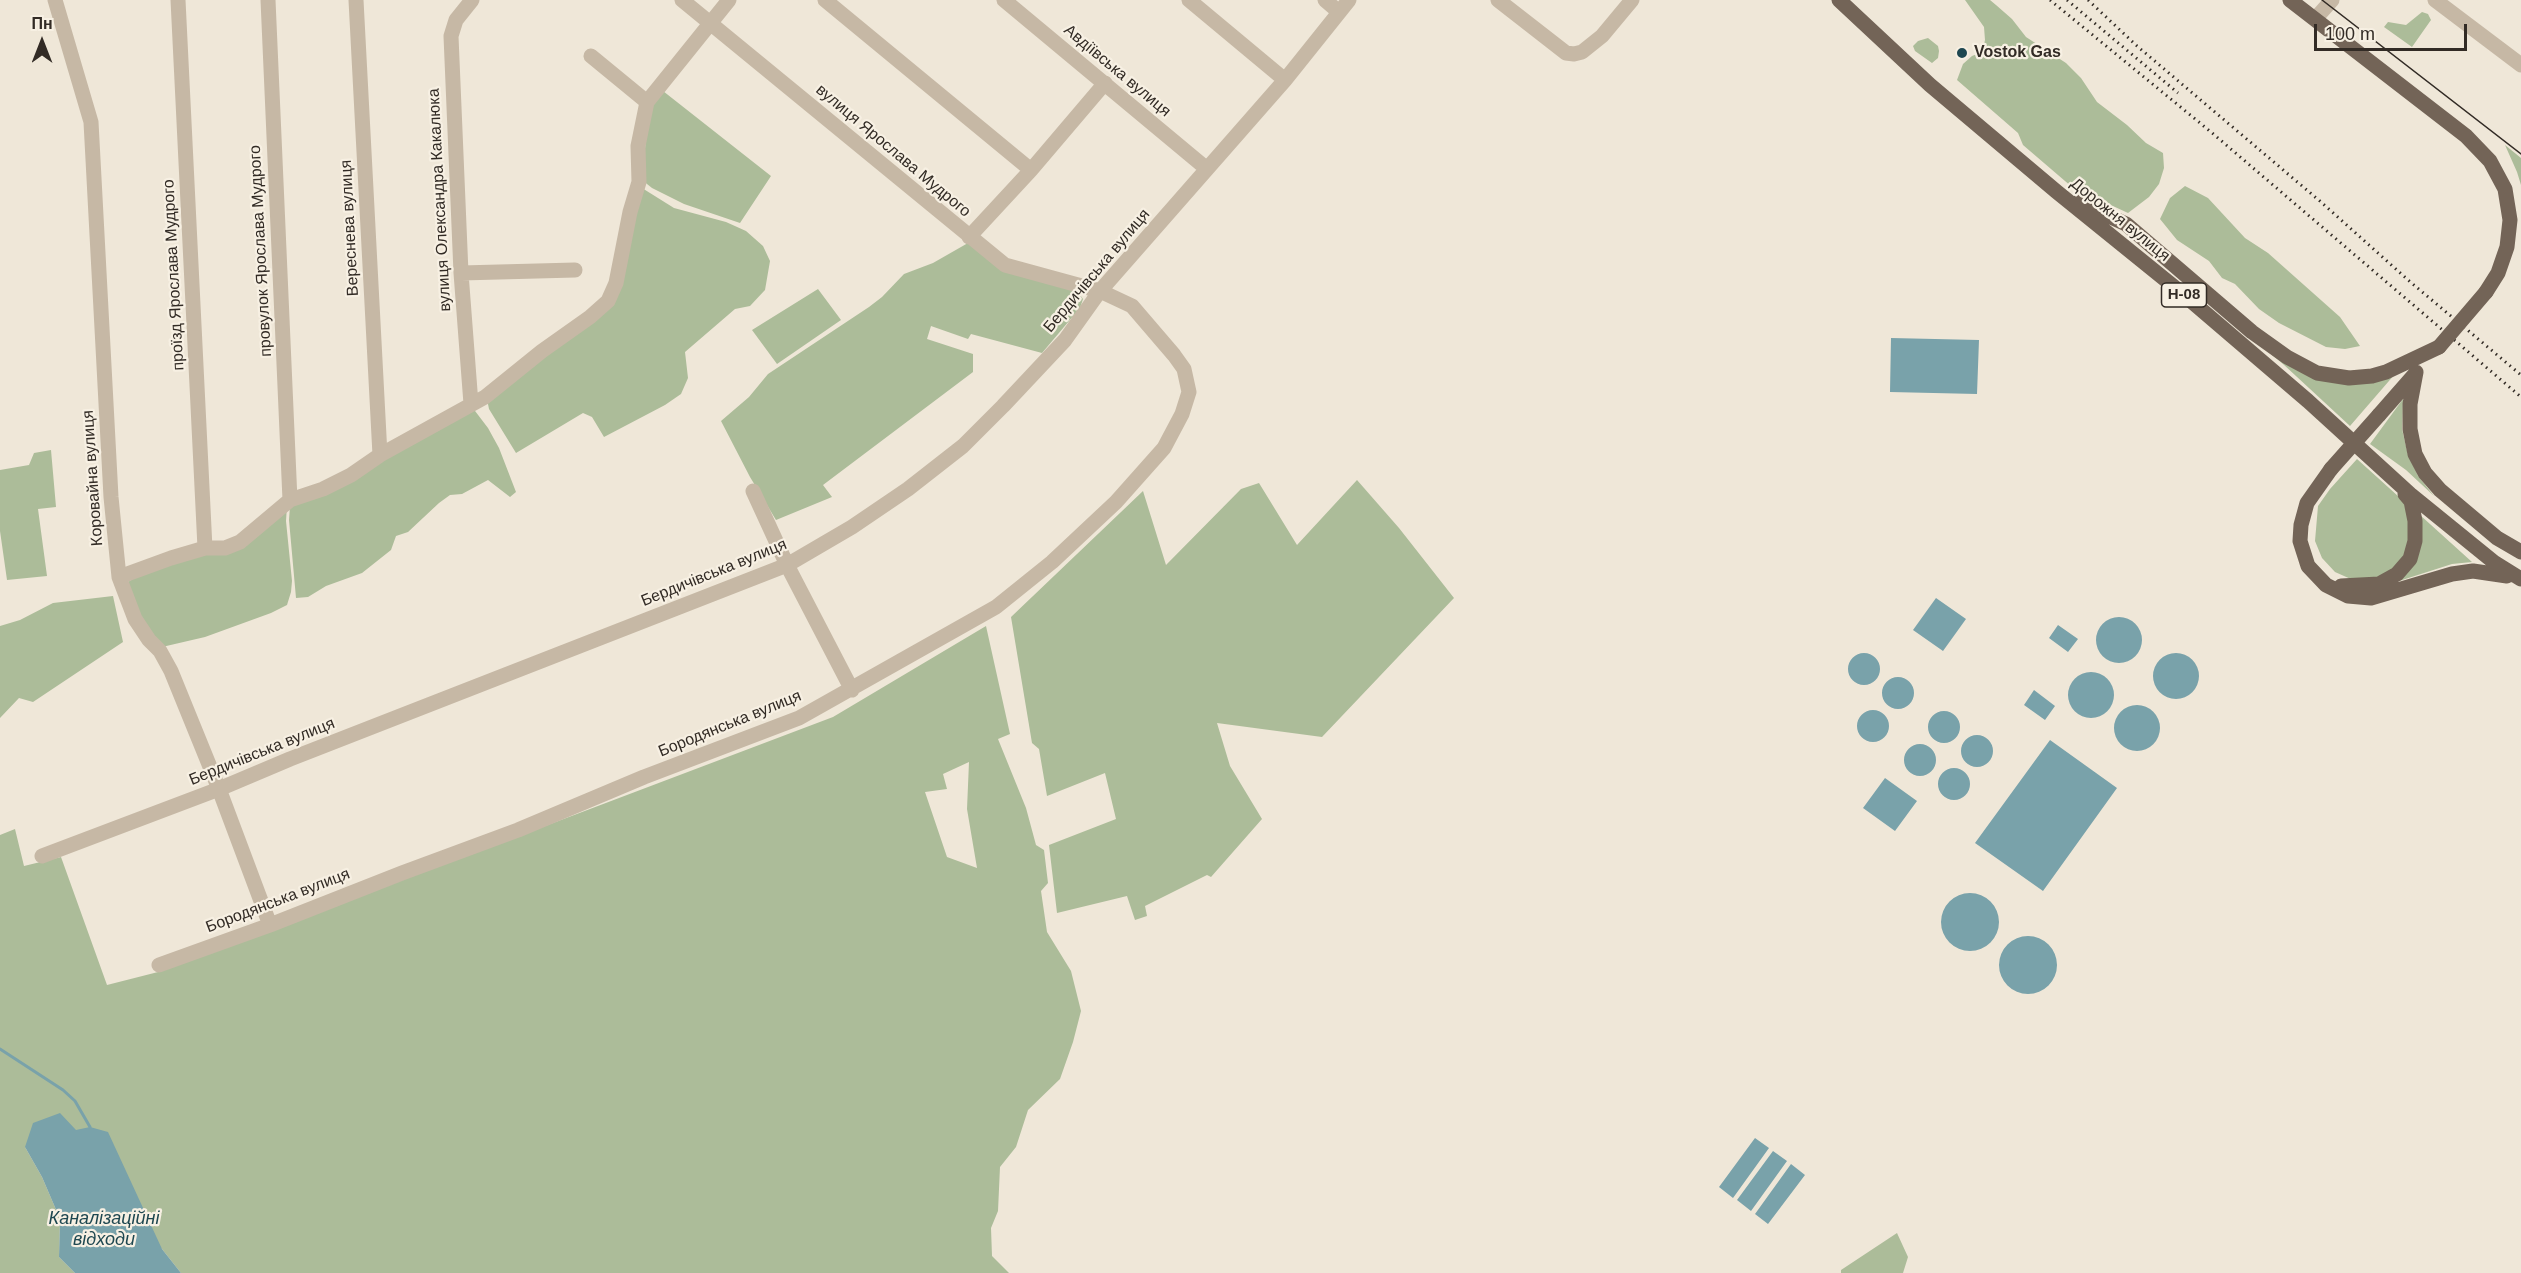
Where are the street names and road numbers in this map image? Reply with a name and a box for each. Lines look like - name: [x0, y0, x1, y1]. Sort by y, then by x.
- street label: Авдіївська вулиця: [1060, 21, 1174, 121]
- street label: вулиця Ярослава Мудрого: [812, 81, 974, 221]
- street label: вулиця Олександра Какалюка: [425, 88, 455, 312]
- street label: провулок Ярослава Мудрого: [246, 145, 276, 357]
- street label: Вереснева вулиця: [337, 159, 363, 297]
- street label: Дорожня вулиця: [2067, 174, 2173, 266]
- street label: проїзд Ярослава Мудрого: [159, 179, 189, 371]
- street label: Бердичівська вулиця: [1040, 205, 1154, 337]
- road number: Н-08: [2162, 283, 2206, 307]
- street label: Коровайна вулиця: [79, 409, 107, 547]
- street label: Бердичівська вулиця: [638, 535, 790, 611]
- street label: Бородянська вулиця: [656, 687, 804, 761]
- street label: Бердичівська вулиця: [186, 714, 338, 790]
- street label: Бородянська вулиця: [203, 865, 353, 937]

